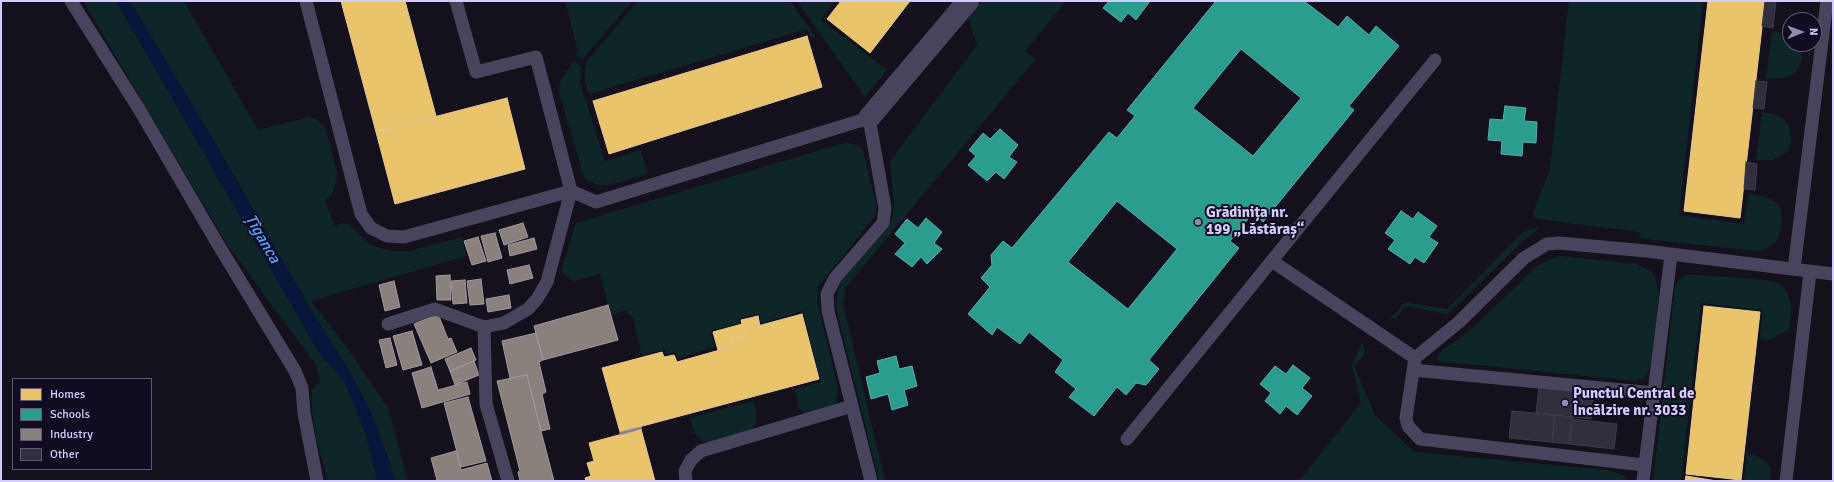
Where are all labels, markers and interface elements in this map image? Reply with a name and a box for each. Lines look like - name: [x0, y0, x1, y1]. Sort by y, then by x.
- north arrow: [1782, 12, 1822, 52]
- text: N: [1807, 28, 1820, 36]
- place label: Grădinița nr. 199 „Lăstăraș“: [1206, 204, 1304, 239]
- water label: Țîganca: [240, 211, 284, 267]
- marker: Grădinița nr. 199 „Lăstăraș“: [1193, 217, 1203, 227]
- legend: [12, 378, 152, 470]
- place label: Punctul Central de Încălzire nr. 3033: [1573, 385, 1694, 420]
- text: Homes: [50, 387, 85, 402]
- marker: Punctul Central de Încălzire nr. 3033: [1560, 398, 1570, 408]
- text: Schools: [50, 407, 90, 422]
- text: Industry: [50, 427, 93, 442]
- text: Other: [50, 447, 79, 462]

